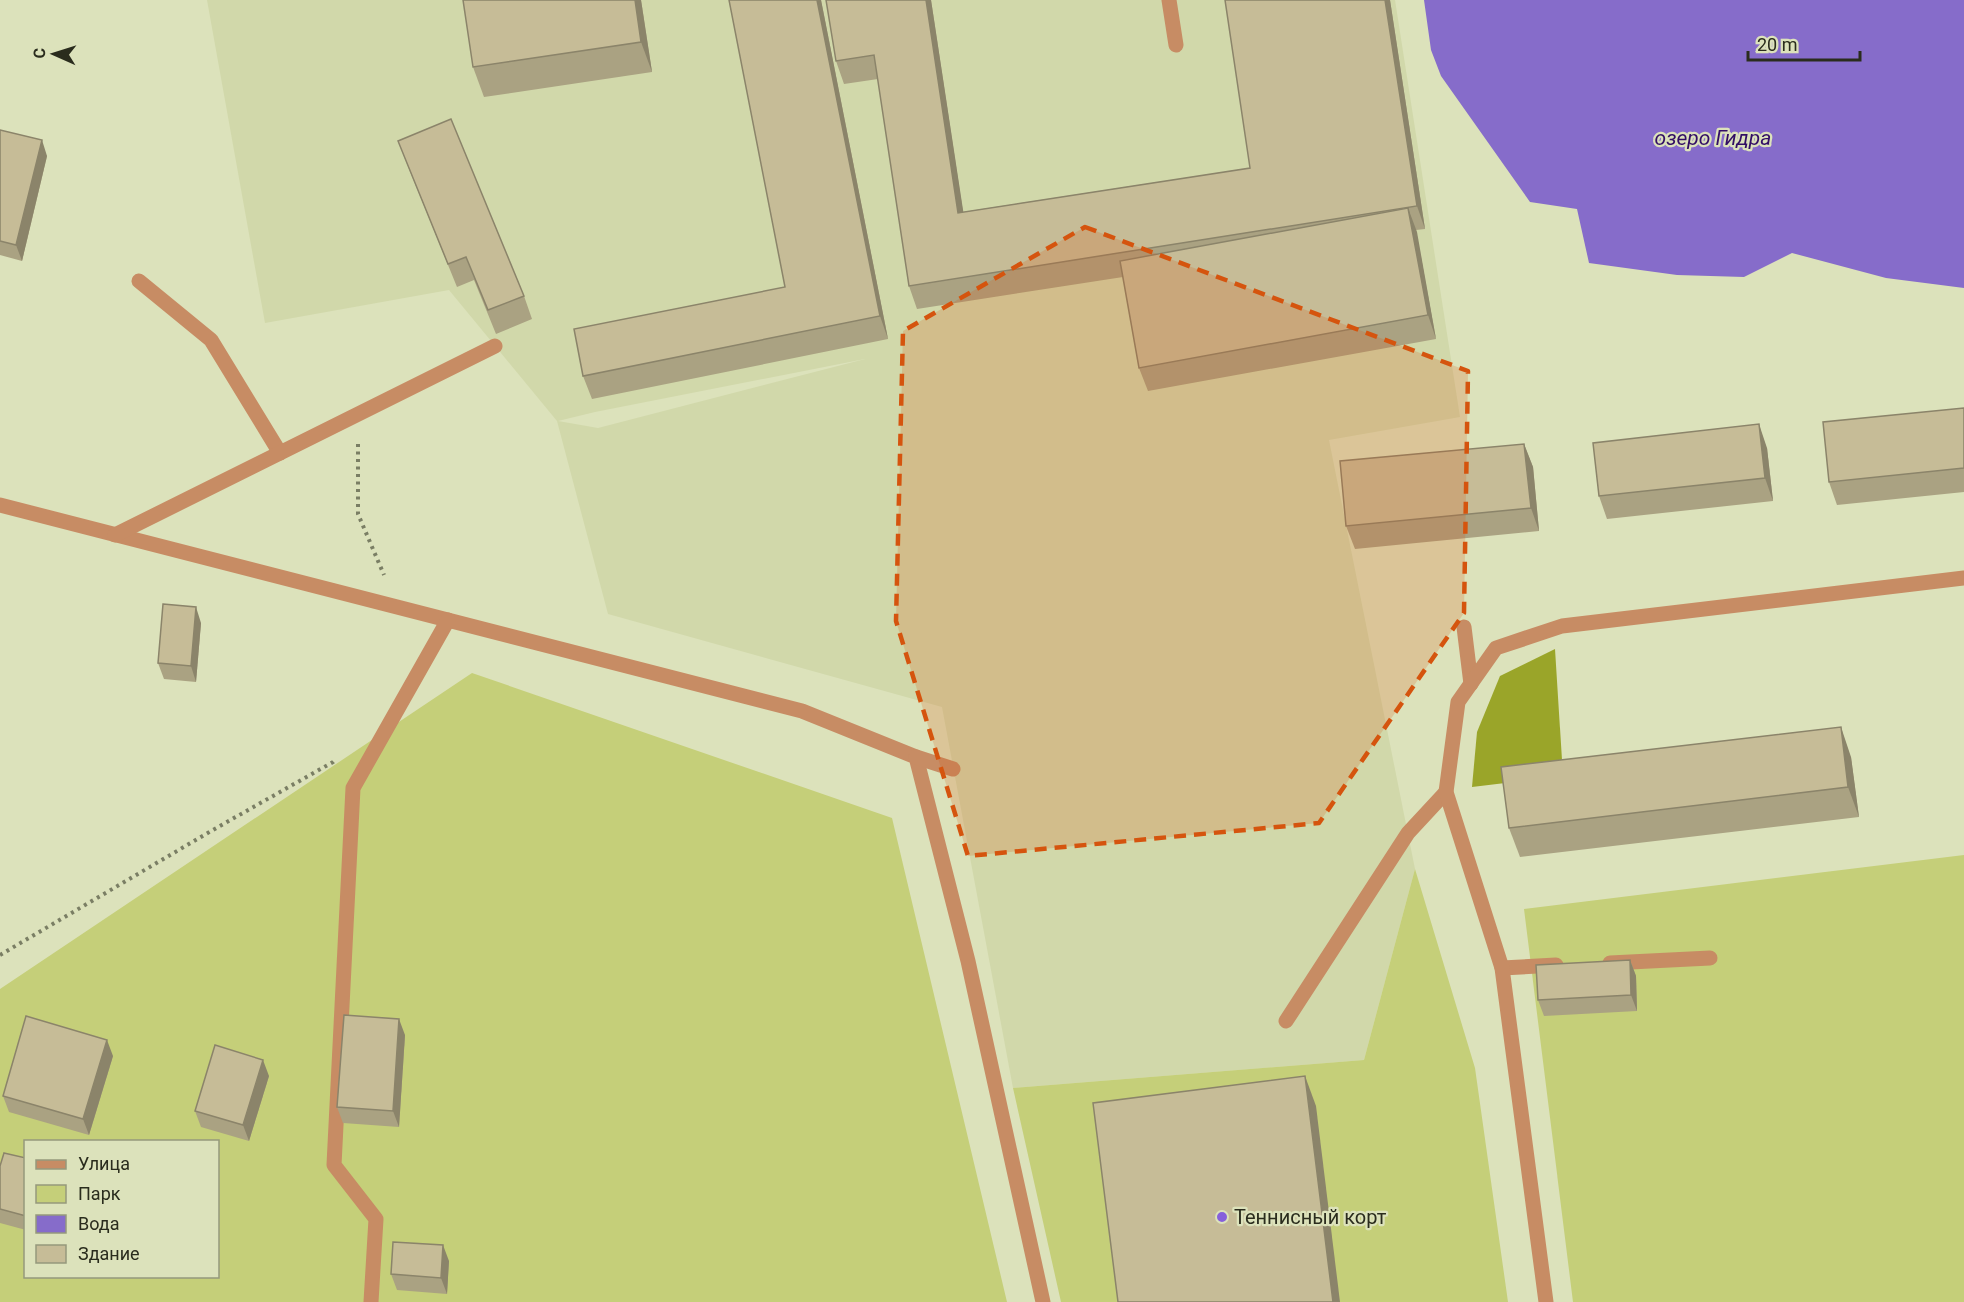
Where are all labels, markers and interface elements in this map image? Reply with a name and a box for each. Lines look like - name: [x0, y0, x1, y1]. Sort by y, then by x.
- north arrow: [24, 24, 84, 84]
- scale bar: [1748, 24, 1860, 62]
- text: 20 m: [1757, 34, 1797, 55]
- text: С: [30, 48, 49, 59]
- water label: озеро Гидра: [1655, 126, 1771, 150]
- legend: [24, 1140, 219, 1278]
- text: Улица: [78, 1153, 130, 1174]
- text: Парк: [78, 1183, 121, 1204]
- place label: Теннисный корт: [1234, 1205, 1387, 1229]
- marker: Теннисный корт: [1215, 1210, 1229, 1224]
- text: Вода: [78, 1213, 120, 1234]
- text: Здание: [78, 1243, 140, 1264]

